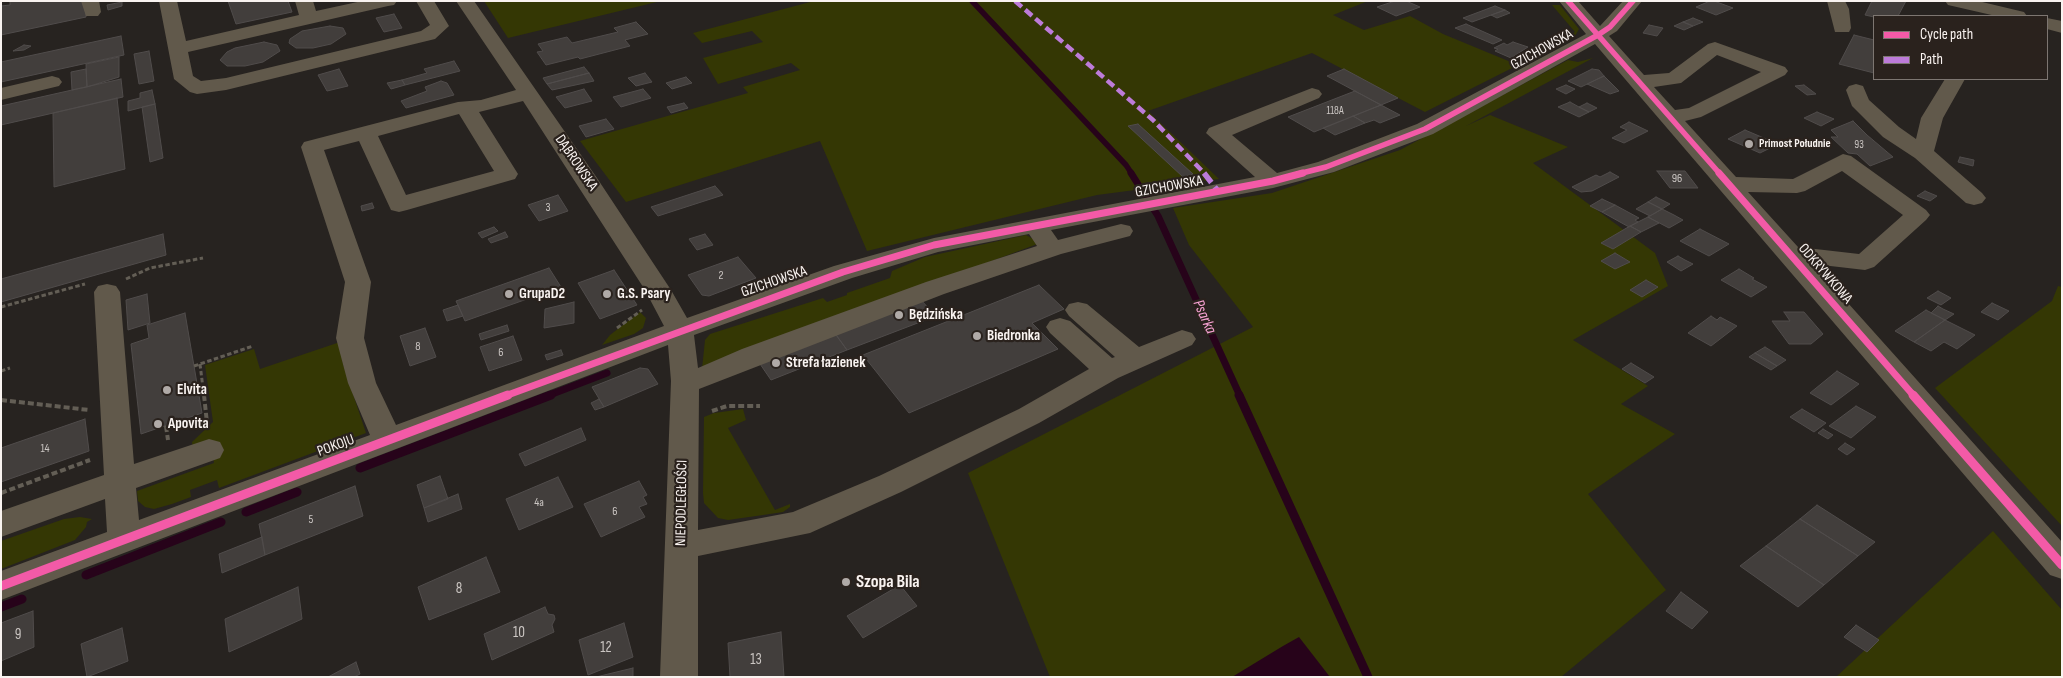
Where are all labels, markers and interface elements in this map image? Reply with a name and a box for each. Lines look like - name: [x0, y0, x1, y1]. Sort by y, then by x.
- legend: [1873, 15, 2048, 80]
- text: Cycle path: [1920, 25, 1973, 44]
- street label: GZICHOWSKA: [1508, 26, 1576, 74]
- text: Path: [1920, 50, 1943, 69]
- house number: 118A: [1326, 104, 1344, 118]
- street label: DĄBROWSKA: [551, 132, 601, 194]
- place label: Primost Południe: [1759, 137, 1831, 151]
- marker: Primost Południe: [1743, 138, 1755, 150]
- house number: 93: [1854, 138, 1864, 152]
- street label: GZICHOWSKA: [1134, 172, 1204, 202]
- house number: 96: [1672, 172, 1682, 186]
- house number: 3: [545, 201, 551, 215]
- street label: ODKRYWKOWA: [1794, 240, 1856, 308]
- street label: GZICHOWSKA: [739, 262, 809, 302]
- house number: 2: [719, 269, 723, 283]
- place label: GrupaD2: [519, 285, 565, 303]
- place label: G.S. Psary: [617, 285, 671, 303]
- marker: GrupaD2: [503, 288, 515, 300]
- marker: G.S. Psary: [601, 288, 613, 300]
- water label: Psarka: [1188, 297, 1220, 337]
- place label: Będzińska: [909, 306, 963, 324]
- marker: Będzińska: [893, 309, 905, 321]
- place label: Biedronka: [987, 327, 1040, 345]
- marker: Biedronka: [971, 330, 983, 342]
- house number: 8: [415, 340, 421, 354]
- house number: 6: [498, 346, 504, 360]
- place label: Strefa łazienek: [786, 354, 865, 372]
- marker: Strefa łazienek: [770, 357, 782, 369]
- place label: Elvita: [177, 381, 207, 399]
- marker: Elvita: [161, 384, 173, 396]
- place label: Apovita: [168, 415, 209, 433]
- marker: Apovita: [152, 418, 164, 430]
- street label: POKOJU: [315, 431, 357, 461]
- house number: 14: [40, 442, 50, 456]
- street label: NIEPODLEGŁOŚCI: [672, 460, 692, 546]
- house number: 4a: [534, 496, 544, 510]
- house number: 6: [612, 505, 618, 519]
- house number: 5: [309, 513, 313, 527]
- place label: Szopa Bila: [856, 571, 920, 593]
- marker: Szopa Bila: [840, 576, 852, 588]
- house number: 8: [456, 580, 462, 598]
- house number: 10: [513, 624, 525, 642]
- house number: 9: [15, 626, 21, 644]
- house number: 12: [600, 639, 612, 657]
- house number: 13: [750, 651, 762, 669]

